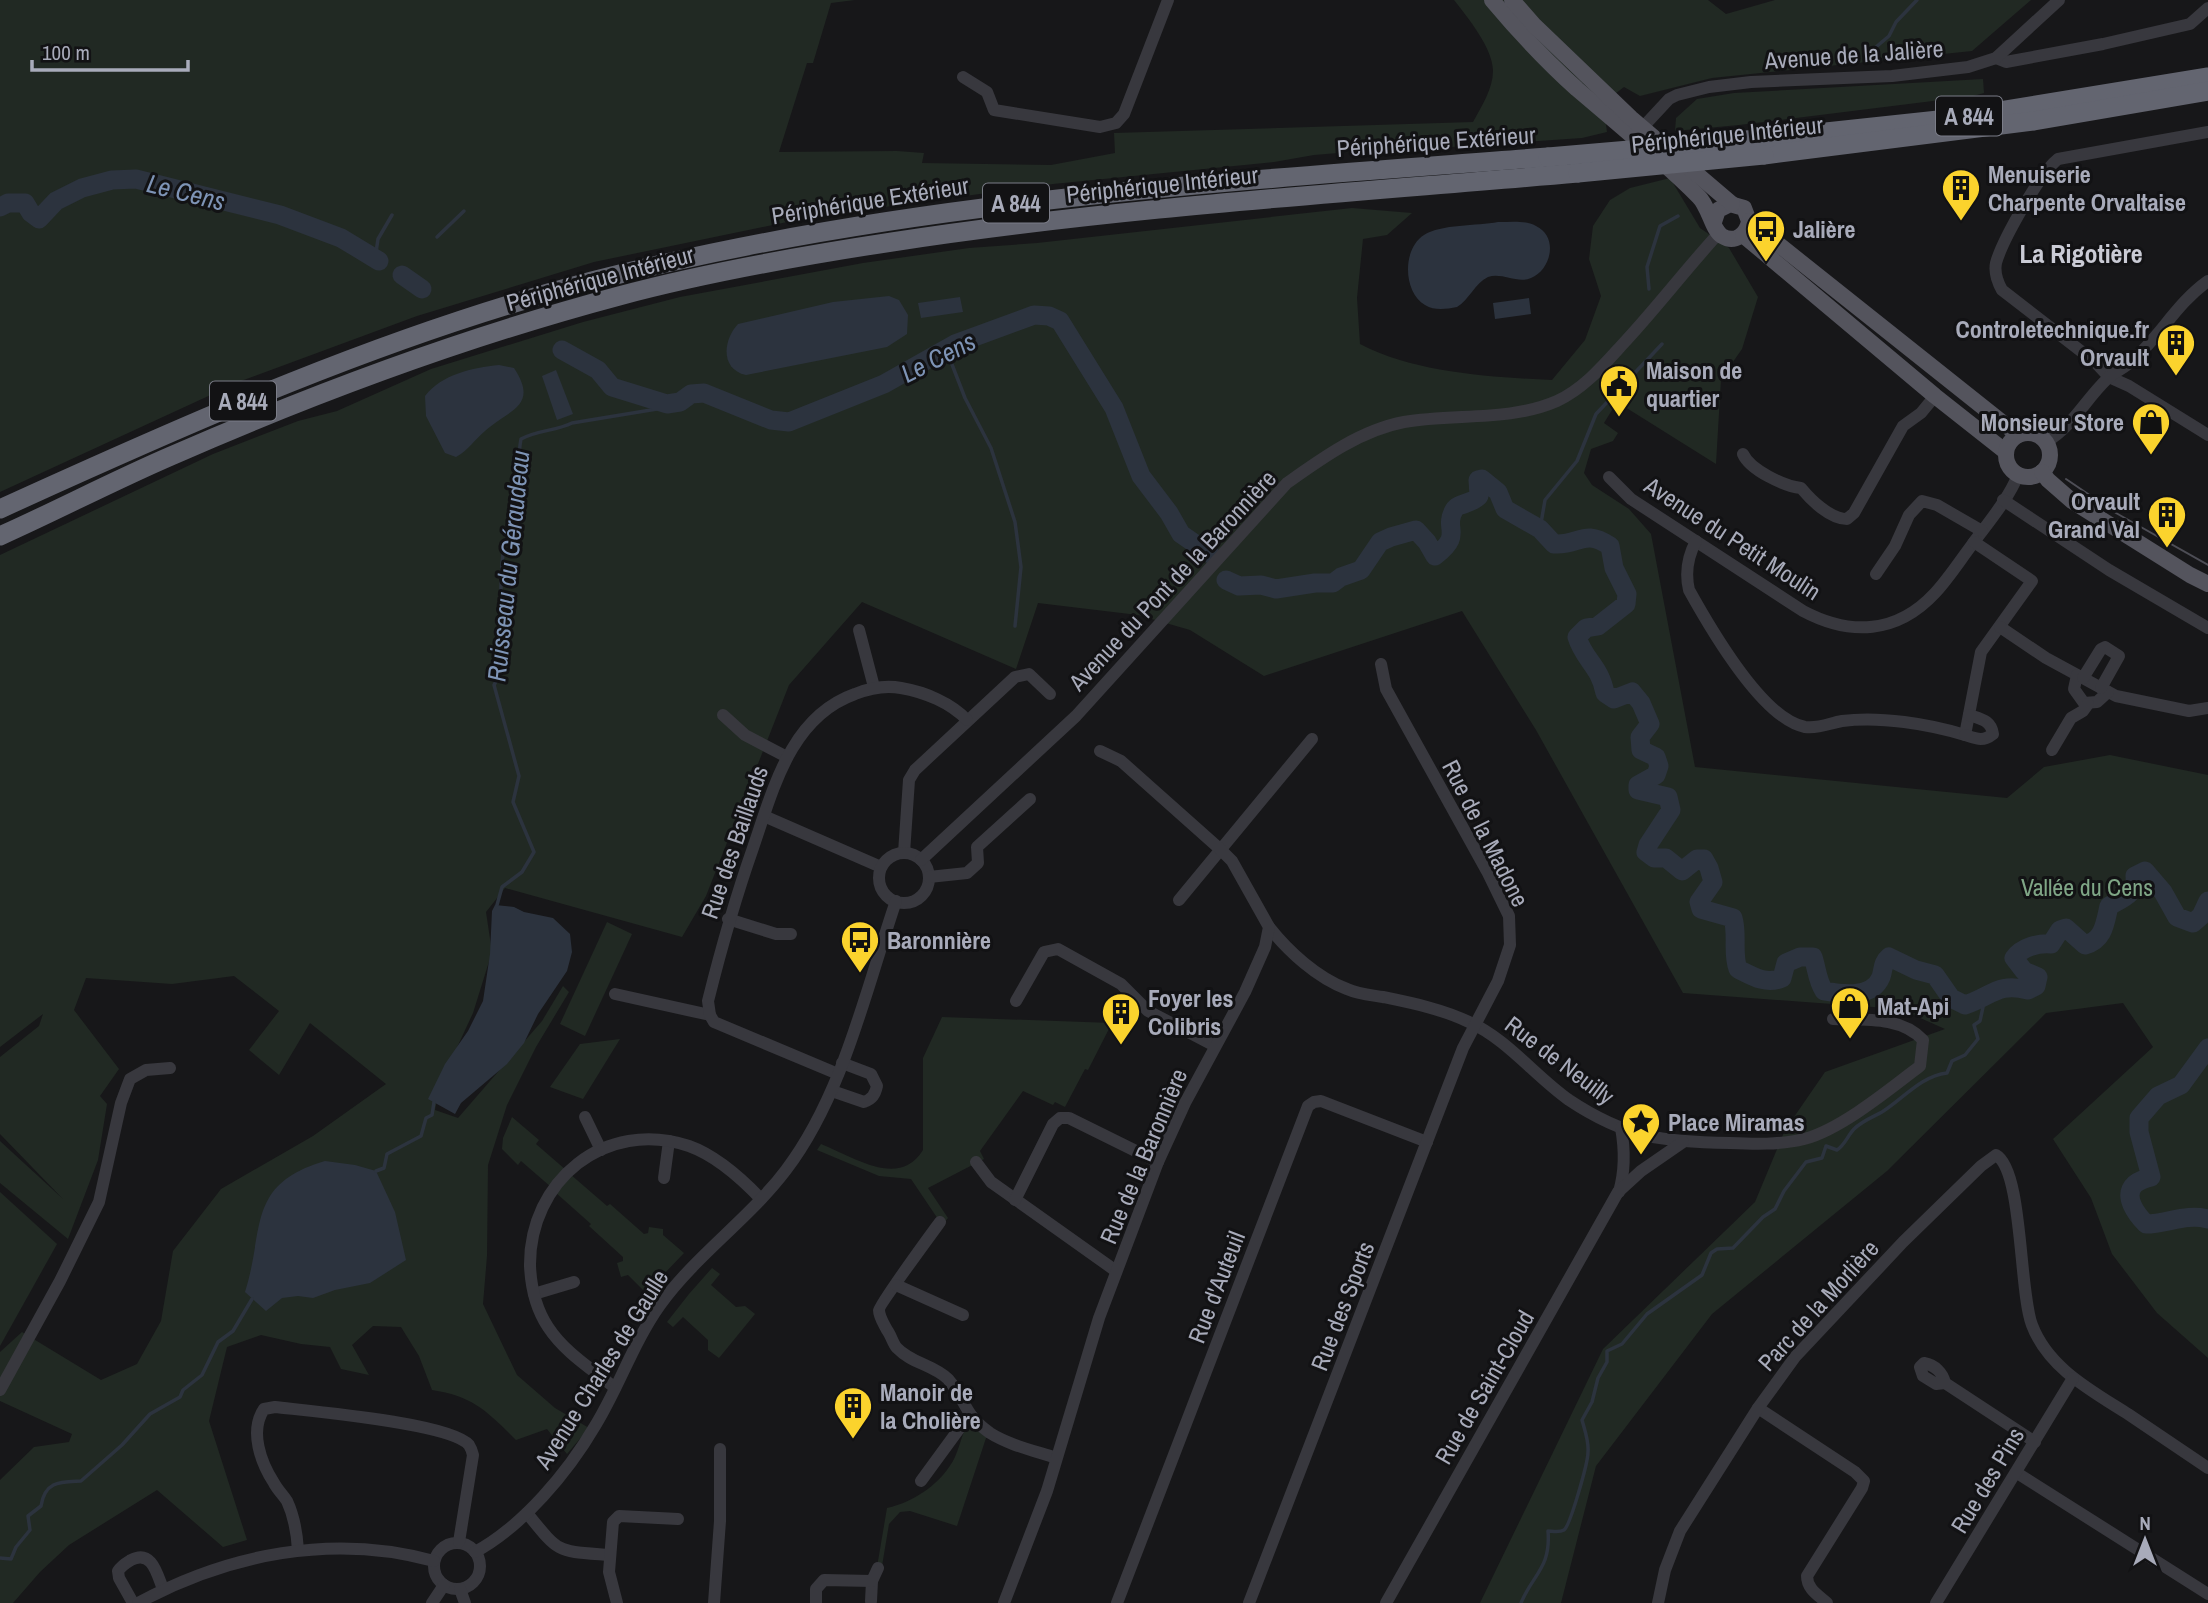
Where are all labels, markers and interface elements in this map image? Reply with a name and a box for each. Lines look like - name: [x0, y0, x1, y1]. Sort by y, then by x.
- scale bar: [32, 28, 187, 72]
- street label: Avenue de la Jalière: [1763, 32, 1944, 76]
- text: 100 m: [42, 38, 90, 67]
- road number: A 844: [1936, 97, 2002, 136]
- street label: Périphérique Intérieur: [1630, 108, 1825, 160]
- street label: Périphérique Extérieur: [1336, 118, 1537, 164]
- street label: Périphérique Intérieur: [1065, 158, 1260, 210]
- place label: Menuiserie Charpente Orvaltaise: [1988, 158, 2186, 218]
- water label: Le Cens: [143, 165, 229, 219]
- building icon: Menuiserie Charpente Orvaltaise: [1940, 167, 1982, 222]
- street label: Périphérique Extérieur: [769, 169, 971, 231]
- road number: A 844: [983, 184, 1049, 222]
- bus stop icon: Jalière: [1745, 208, 1787, 263]
- place label: Jalière: [1793, 213, 1855, 245]
- district label: La Rigotière: [2019, 236, 2143, 271]
- street label: Périphérique Intérieur: [503, 238, 698, 318]
- place label: Controletechnique.fr Orvault: [1955, 313, 2149, 373]
- building icon: Controletechnique.fr Orvault: [2155, 322, 2197, 377]
- water label: Le Cens: [895, 323, 981, 391]
- place label: Maison de quartier: [1646, 354, 1742, 414]
- public building icon: Maison de quartier: [1598, 363, 1640, 418]
- road number: A 844: [210, 382, 276, 420]
- shop icon: Monsieur Store: [2130, 401, 2172, 456]
- place label: Monsieur Store: [1981, 406, 2124, 438]
- water label: Ruisseau du Géraudeau: [478, 449, 538, 683]
- street label: Avenue du Pont de la Baronnière: [1060, 463, 1283, 698]
- street label: Avenue du Petit Moulin: [1638, 468, 1827, 607]
- place label: Orvault Grand Val: [2048, 485, 2140, 545]
- building icon: Orvault Grand Val: [2146, 494, 2188, 549]
- street label: Rue de la Madone: [1435, 754, 1537, 912]
- street label: Rue des Baillauds: [693, 761, 775, 923]
- park label: Vallée du Cens: [2021, 871, 2153, 903]
- bus stop icon: Baronnière: [839, 919, 881, 974]
- place label: Baronnière: [887, 924, 991, 956]
- place label: Foyer les Colibris: [1148, 982, 1234, 1042]
- shop icon: Mat-Api: [1829, 985, 1871, 1040]
- place label: Mat-Api: [1877, 990, 1949, 1022]
- building icon: Foyer les Colibris: [1100, 991, 1142, 1046]
- street label: Rue de Neuilly: [1499, 1008, 1621, 1112]
- street label: Rue de la Baronnière: [1092, 1064, 1194, 1248]
- place icon: Place Miramas: [1620, 1101, 1662, 1156]
- place label: Place Miramas: [1668, 1106, 1805, 1138]
- street label: Rue d'Auteuil: [1180, 1226, 1252, 1348]
- street label: Parc de la Morlière: [1750, 1233, 1886, 1377]
- street label: Rue des Sports: [1303, 1237, 1381, 1375]
- street label: Avenue Charles de Gaulle: [526, 1263, 675, 1476]
- street label: Rue de Saint-Cloud: [1427, 1304, 1541, 1470]
- place label: Manoir de la Cholière: [880, 1376, 981, 1436]
- building icon: Manoir de la Cholière: [832, 1385, 874, 1440]
- street label: Rue des Pins: [1943, 1421, 2031, 1539]
- north arrow: [2110, 1505, 2180, 1575]
- text: N: [2139, 1510, 2151, 1536]

